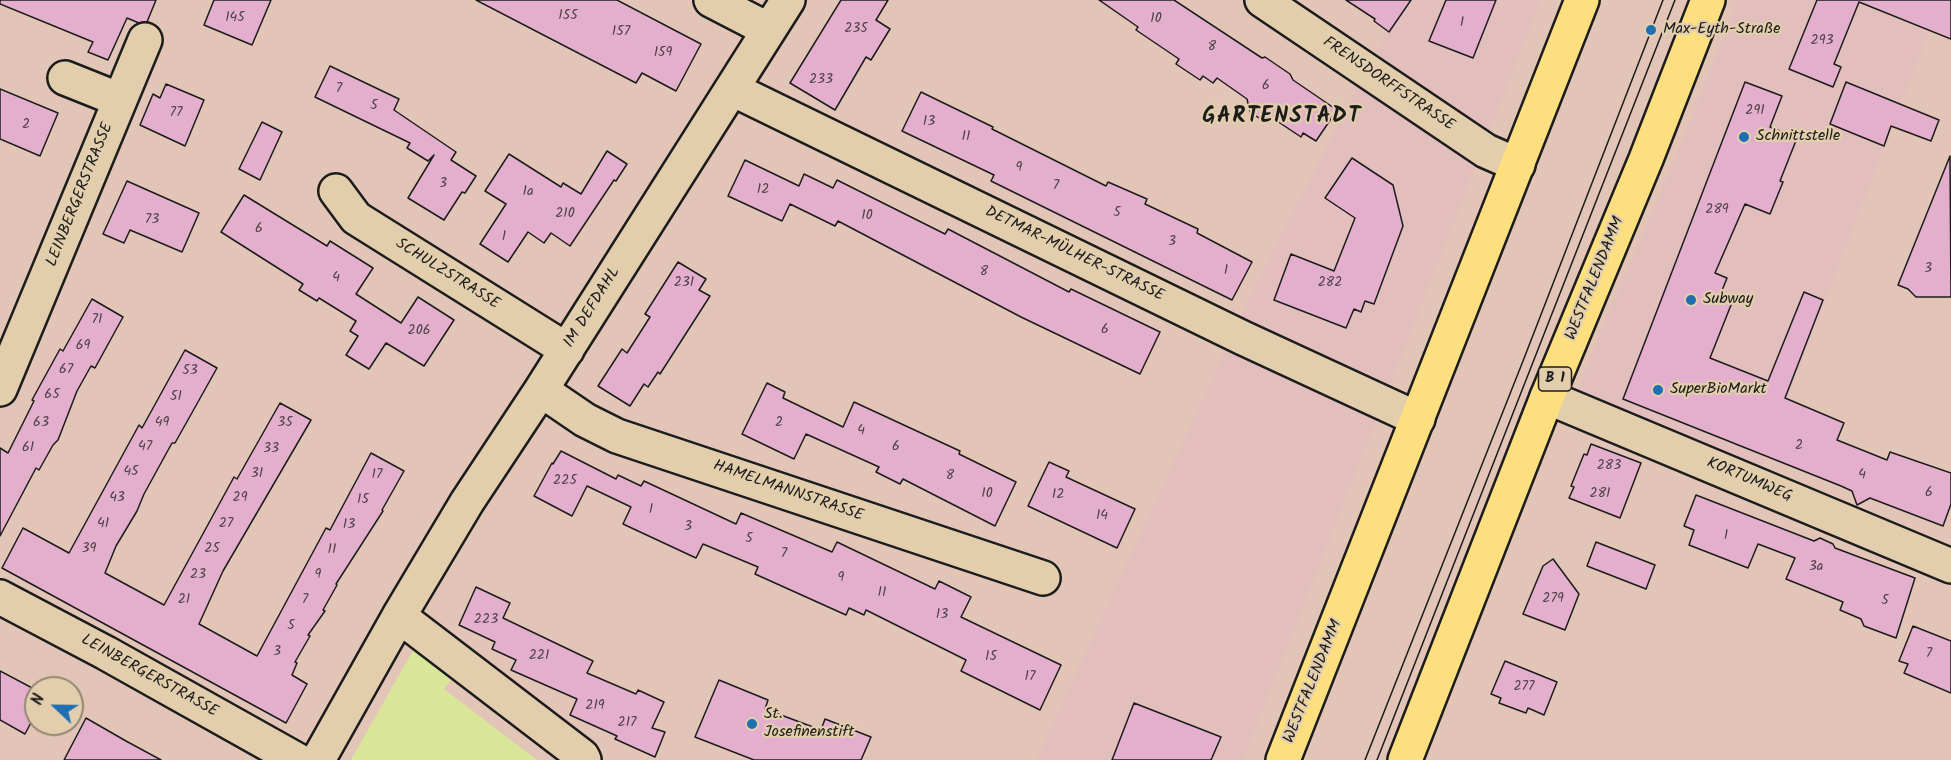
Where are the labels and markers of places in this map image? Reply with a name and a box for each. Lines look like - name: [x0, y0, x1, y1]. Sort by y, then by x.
- place label: Max-Eyth-Straße: [1663, 20, 1780, 40]
- marker: Max-Eyth-Straße: [1644, 23, 1658, 37]
- place label: Schnittstelle: [1756, 127, 1840, 147]
- marker: Schnittstelle: [1737, 130, 1751, 144]
- place label: Subway: [1703, 290, 1753, 310]
- marker: Subway: [1684, 293, 1698, 307]
- place label: SuperBioMarkt: [1670, 380, 1767, 400]
- marker: SuperBioMarkt: [1651, 383, 1665, 397]
- place label: St. Josefinenstift: [764, 705, 854, 743]
- marker: St. Josefinenstift: [745, 717, 759, 731]

